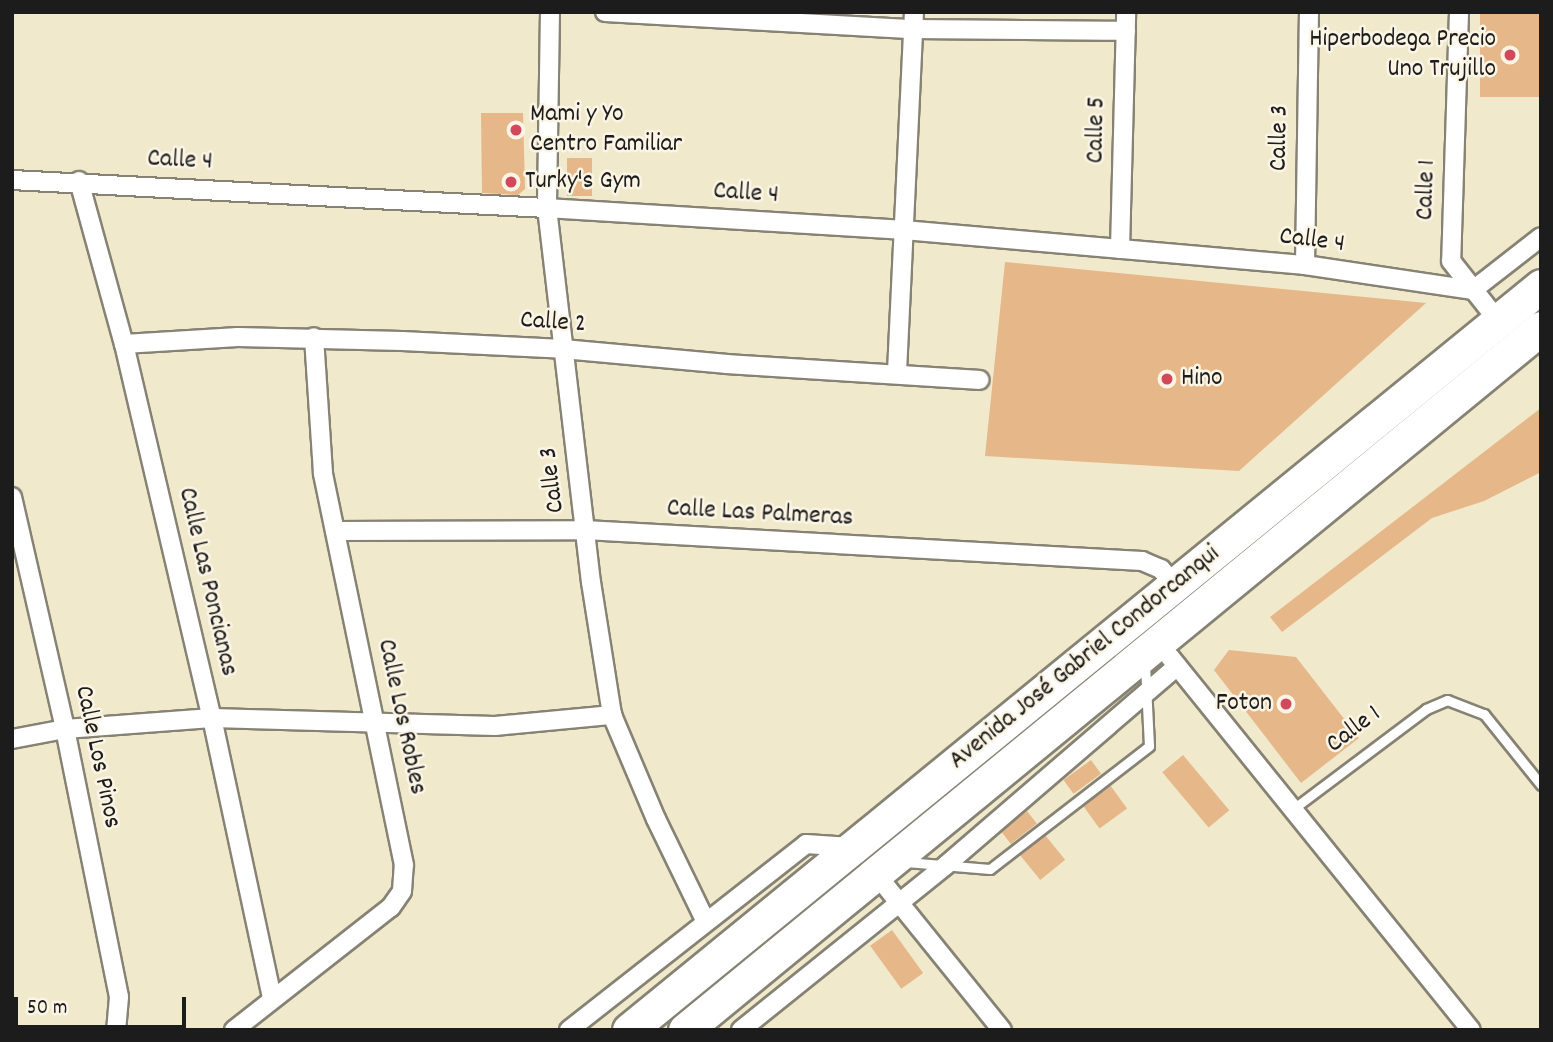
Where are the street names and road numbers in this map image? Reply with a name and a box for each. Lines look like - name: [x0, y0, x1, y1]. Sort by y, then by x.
- street label: Calle 5: [1081, 96, 1113, 164]
- street label: Calle 3: [1264, 105, 1296, 171]
- street label: Calle 4: [146, 144, 214, 178]
- street label: Calle 1: [1410, 159, 1444, 221]
- street label: Calle 4: [712, 176, 780, 212]
- street label: Calle 4: [1278, 222, 1346, 260]
- street label: Calle 2: [519, 305, 587, 341]
- street label: Calle 3: [533, 445, 573, 515]
- street label: Calle Las Poncianas: [170, 485, 244, 679]
- street label: Calle Las Palmeras: [666, 494, 854, 534]
- street label: Avenida José Gabriel Condorcanqui: [943, 539, 1227, 777]
- street label: Calle Los Robles: [369, 636, 433, 798]
- street label: Calle Los Pinos: [67, 683, 127, 831]
- street label: Calle 1: [1320, 699, 1388, 761]

